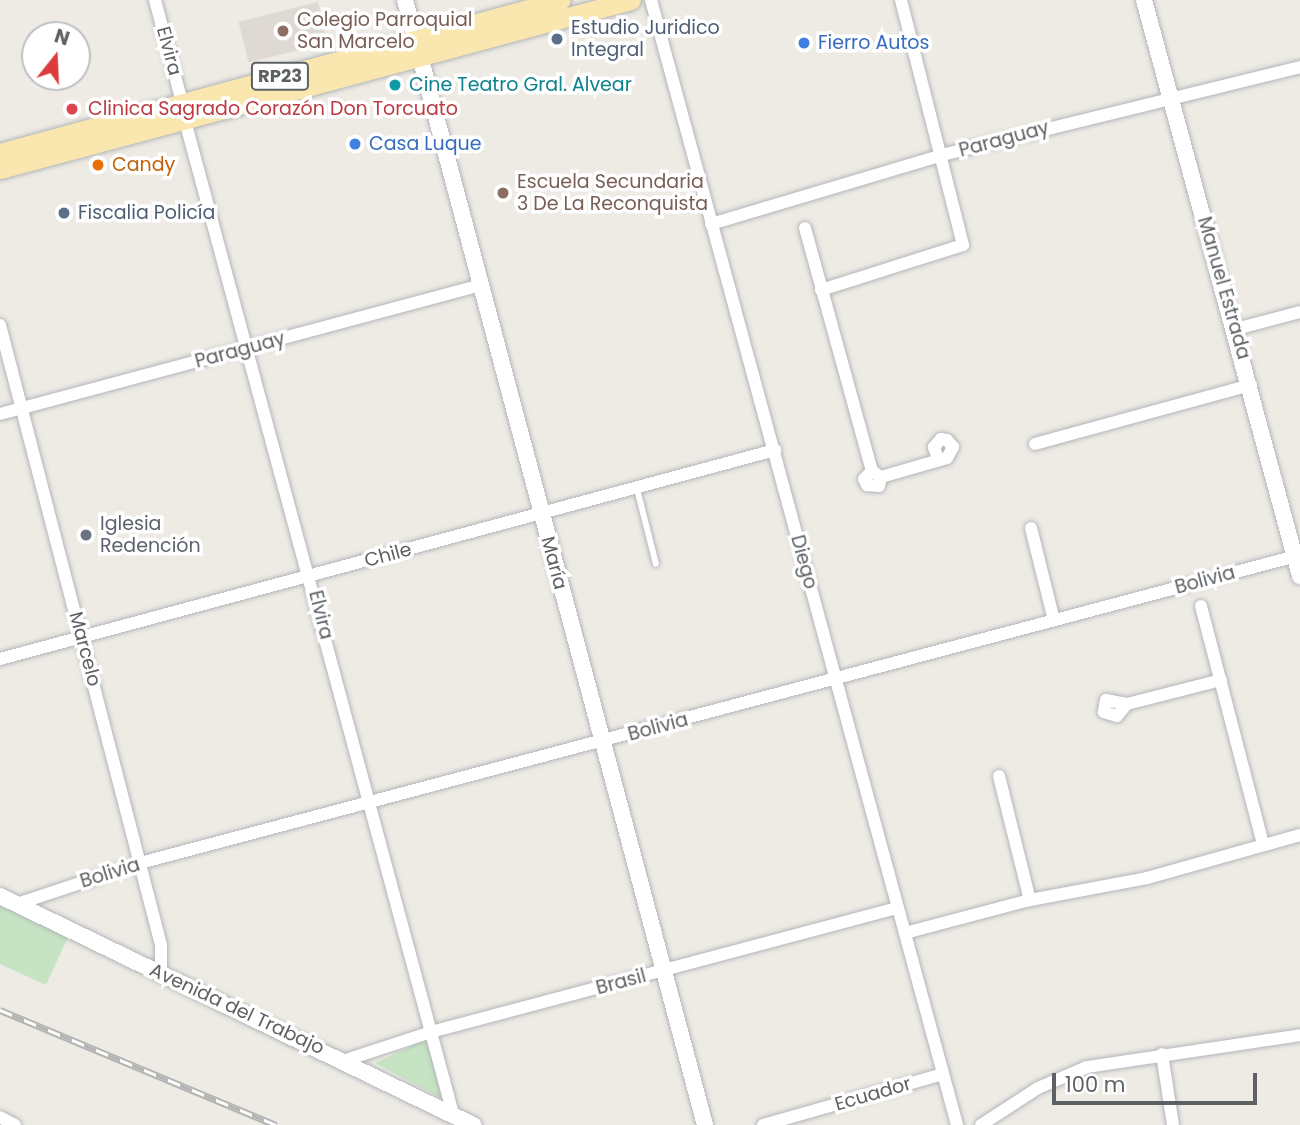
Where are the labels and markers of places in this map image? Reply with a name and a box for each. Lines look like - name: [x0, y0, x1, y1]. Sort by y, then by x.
- place label: Colegio Parroquial San Marcelo: [297, 9, 472, 53]
- place label: Estudio Juridico Integral: [571, 17, 720, 61]
- marker: Colegio Parroquial San Marcelo: [275, 23, 291, 39]
- marker: Estudio Juridico Integral: [549, 31, 565, 47]
- place label: Fierro Autos: [818, 32, 929, 54]
- marker: Fierro Autos: [796, 35, 812, 51]
- place label: Cine Teatro Gral. Alvear: [409, 74, 632, 96]
- marker: Cine Teatro Gral. Alvear: [387, 77, 403, 93]
- place label: Clinica Sagrado Corazón Don Torcuato: [88, 98, 458, 120]
- marker: Clinica Sagrado Corazón Don Torcuato: [62, 99, 82, 119]
- place label: Casa Luque: [369, 133, 481, 155]
- marker: Casa Luque: [347, 136, 363, 152]
- place label: Candy: [112, 154, 175, 176]
- marker: Candy: [90, 157, 106, 173]
- place label: Escuela Secundaria 3 De La Reconquista: [517, 171, 708, 215]
- marker: Escuela Secundaria 3 De La Reconquista: [495, 185, 511, 201]
- place label: Fiscalia Policía: [78, 202, 215, 224]
- marker: Fiscalia Policía: [56, 205, 72, 221]
- place label: Iglesia Redención: [100, 513, 201, 557]
- marker: Iglesia Redención: [78, 527, 94, 543]

